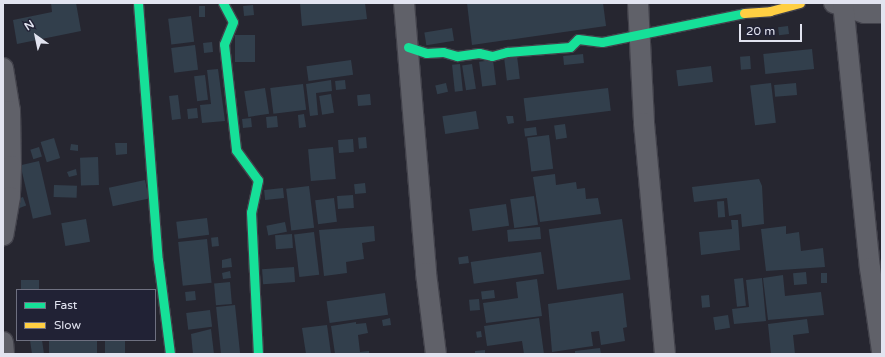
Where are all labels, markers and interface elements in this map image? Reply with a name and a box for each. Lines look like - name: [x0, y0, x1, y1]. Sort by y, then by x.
- north arrow: [16, 16, 56, 56]
- scale bar: [741, 16, 804, 42]
- text: N: [22, 18, 36, 33]
- text: 20 m: [746, 24, 775, 38]
- legend: [16, 289, 156, 341]
- text: Fast: [54, 298, 77, 312]
- text: Slow: [54, 318, 81, 332]

